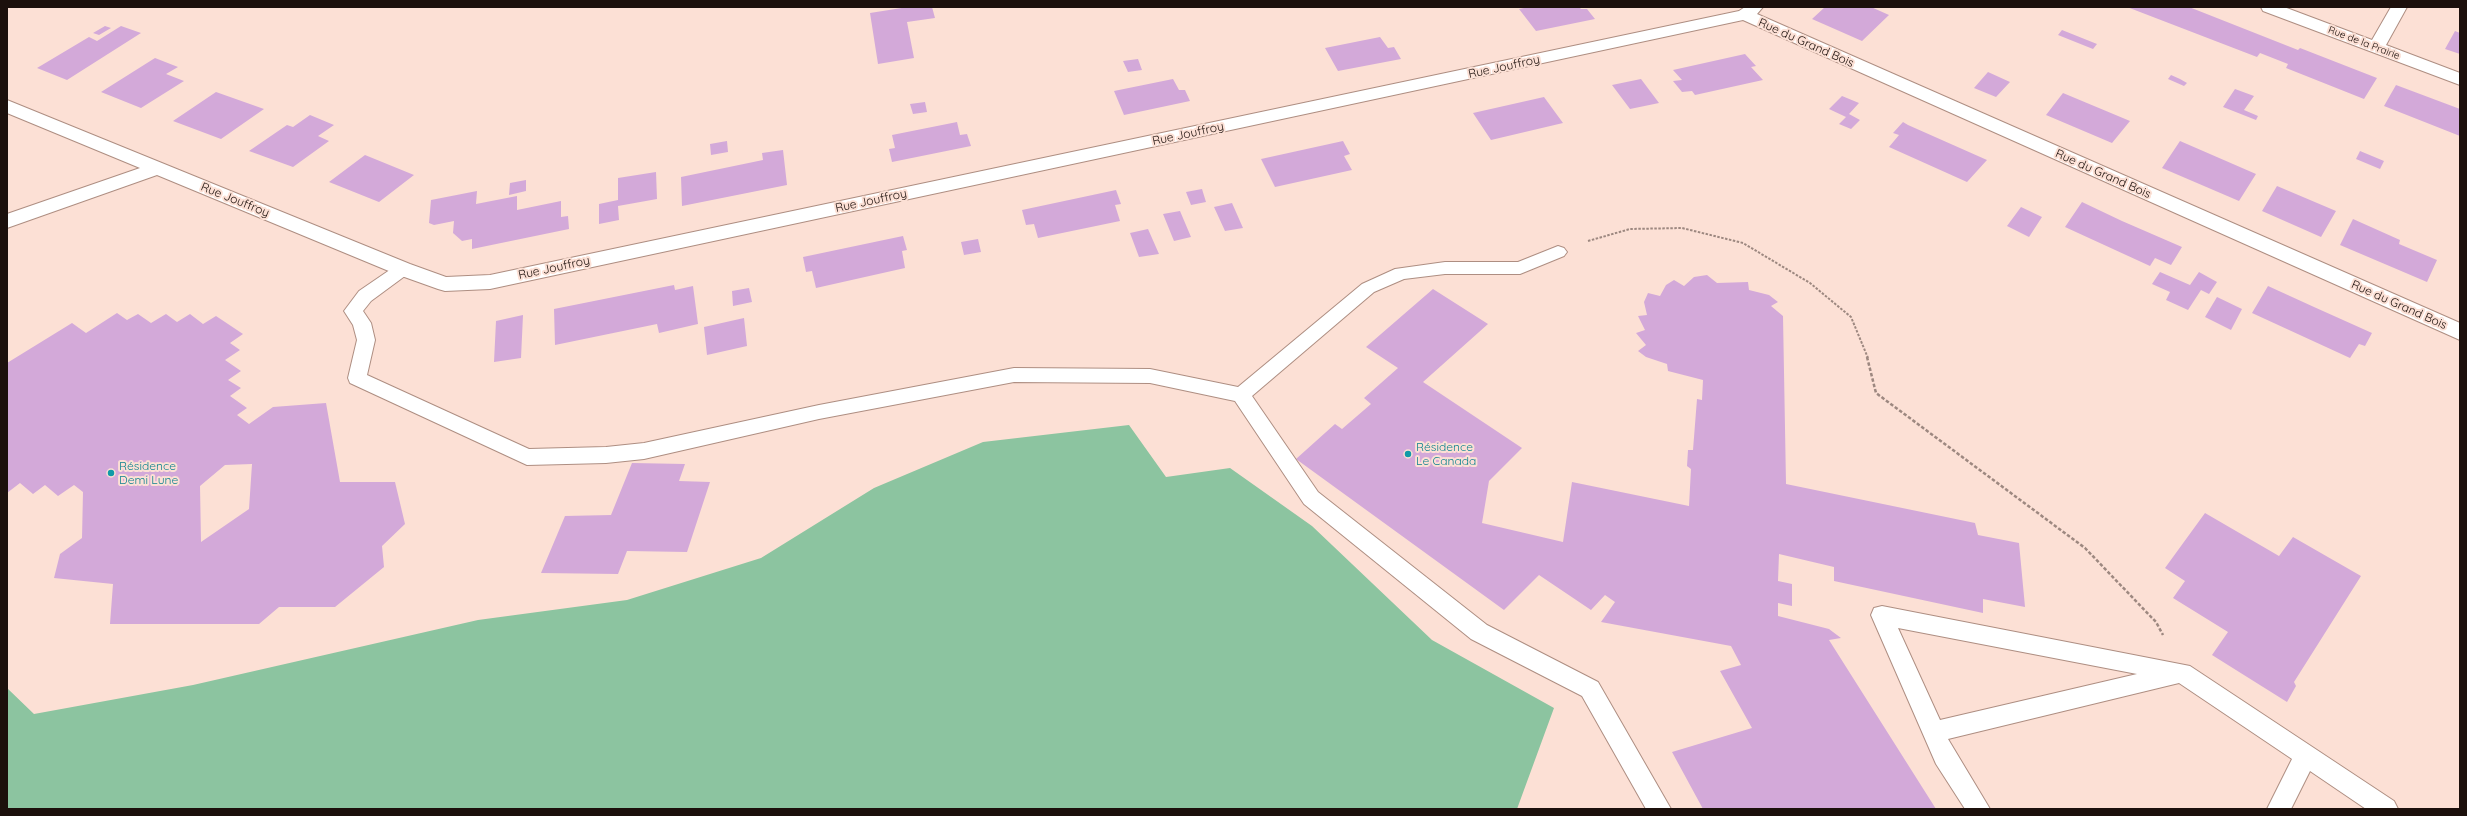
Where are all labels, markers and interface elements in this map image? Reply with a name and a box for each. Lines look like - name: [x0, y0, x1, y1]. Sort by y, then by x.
- street label: Rue du Grand Bois: [1756, 15, 1856, 71]
- street label: Rue de la Prairie: [2326, 24, 2402, 62]
- street label: Rue Jouffroy: [1467, 52, 1541, 82]
- street label: Rue Jouffroy: [1151, 119, 1225, 149]
- street label: Rue du Grand Bois: [2053, 146, 2153, 202]
- street label: Rue Jouffroy: [199, 180, 271, 220]
- street label: Rue Jouffroy: [834, 186, 908, 216]
- street label: Rue Jouffroy: [517, 253, 591, 283]
- street label: Rue du Grand Bois: [2349, 277, 2449, 333]
- place label: Résidence Le Canada: [1416, 440, 1476, 468]
- marker: Résidence Le Canada: [1403, 449, 1413, 459]
- place label: Résidence Demi Lune: [119, 459, 178, 487]
- marker: Résidence Demi Lune: [106, 468, 116, 478]

